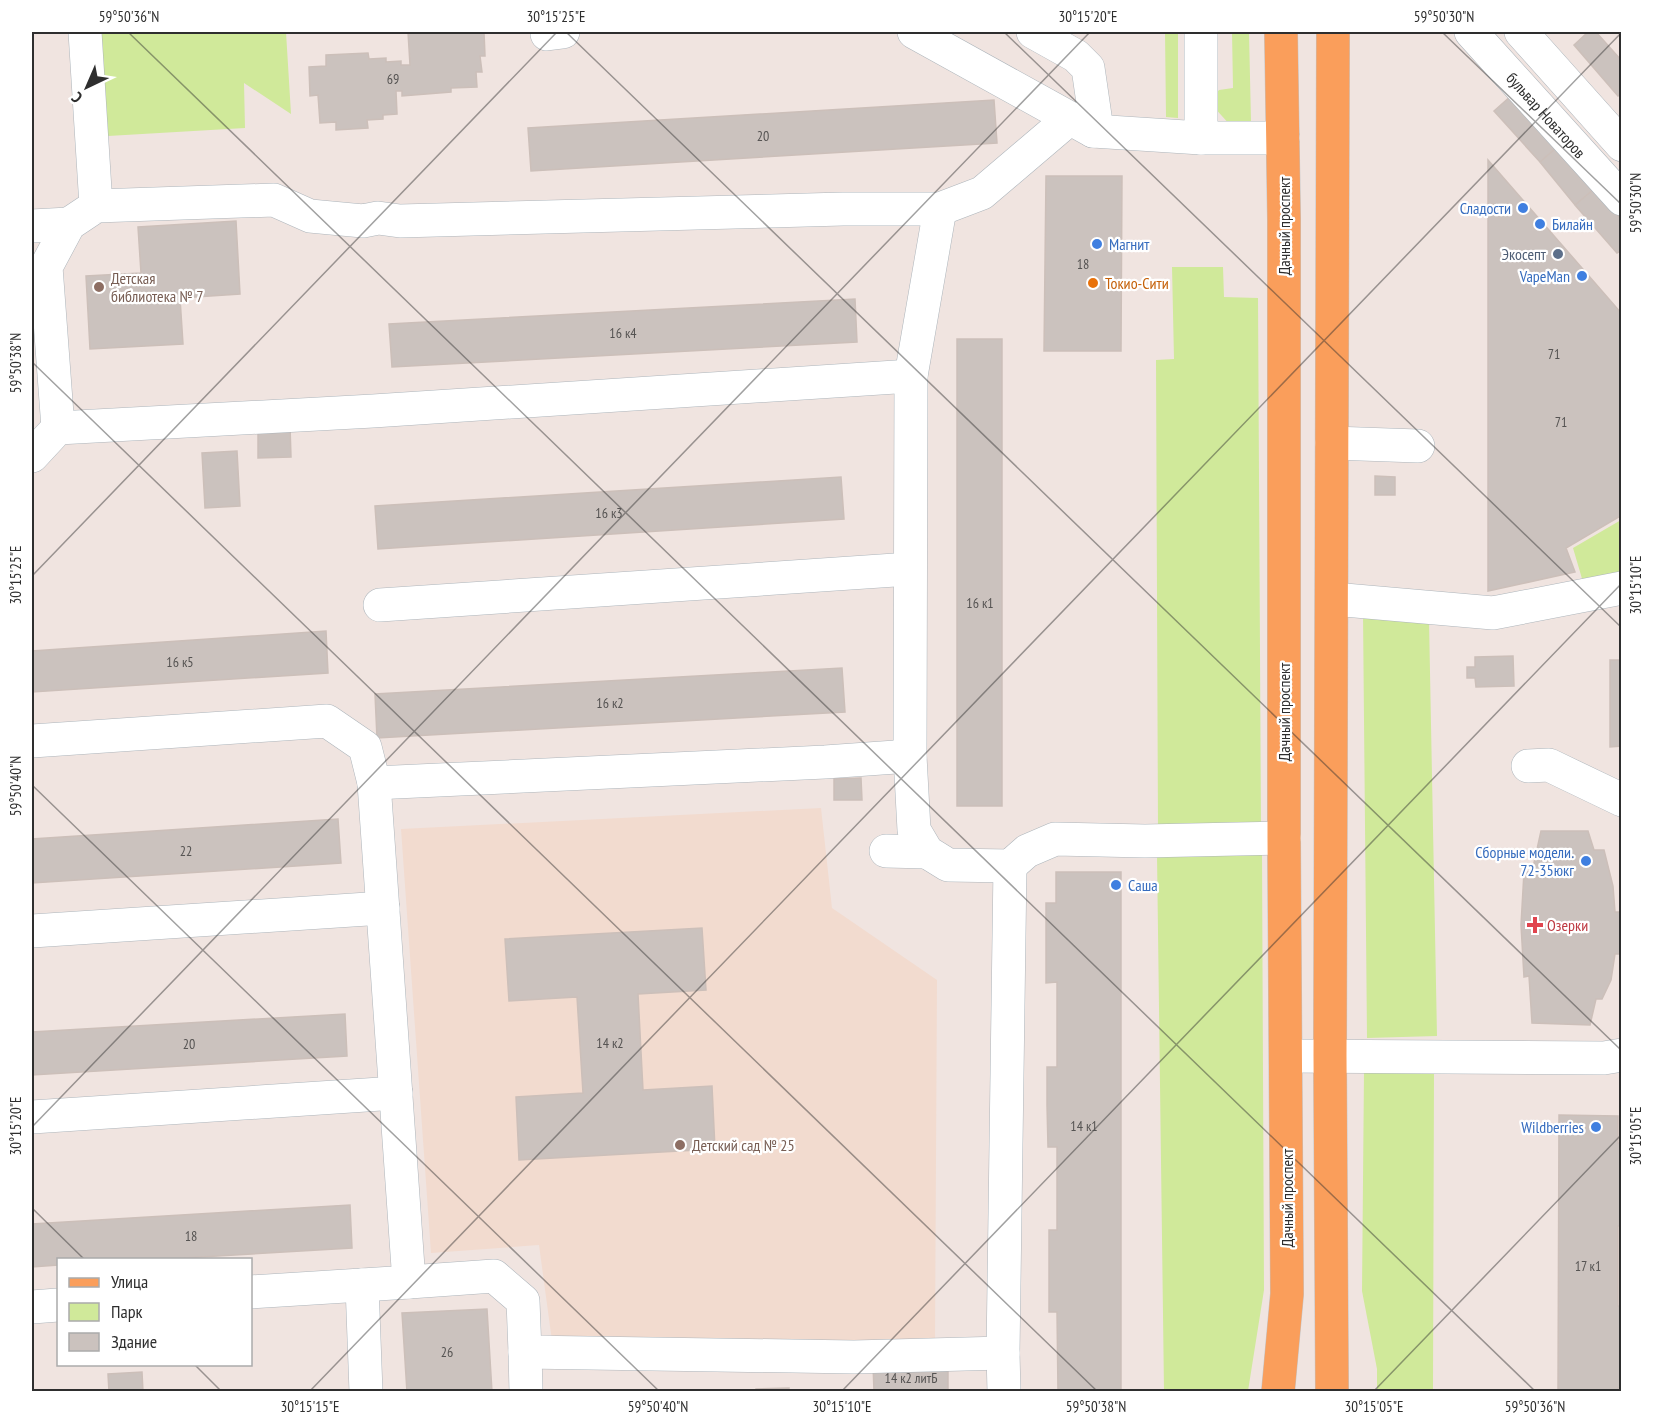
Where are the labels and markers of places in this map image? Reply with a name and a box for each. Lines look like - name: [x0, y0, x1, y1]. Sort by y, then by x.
- place label: Сладости: [1460, 198, 1511, 218]
- marker: Сладости: [1516, 201, 1530, 215]
- place label: Билайн: [1552, 214, 1593, 234]
- marker: Билайн: [1533, 217, 1547, 231]
- place label: Магнит: [1109, 234, 1150, 254]
- marker: Магнит: [1090, 237, 1104, 251]
- place label: Экосепт: [1502, 244, 1547, 264]
- marker: Экосепт: [1551, 247, 1565, 261]
- place label: VapeMan: [1519, 266, 1570, 286]
- place label: Детская библиотека № 7: [111, 268, 203, 306]
- marker: VapeMan: [1575, 269, 1589, 283]
- place label: Токио-Сити: [1105, 273, 1169, 293]
- marker: Токио-Сити: [1086, 276, 1100, 290]
- marker: Детская библиотека № 7: [92, 280, 106, 294]
- place label: Сборные модели. 72-35юкг: [1475, 842, 1574, 880]
- marker: Сборные модели. 72-35юкг: [1579, 854, 1593, 868]
- place label: Саша: [1128, 875, 1158, 895]
- marker: Саша: [1109, 878, 1123, 892]
- place label: Озерки: [1547, 915, 1588, 935]
- marker: Озерки: [1528, 918, 1542, 932]
- place label: Wildberries: [1521, 1117, 1584, 1137]
- marker: Wildberries: [1589, 1120, 1603, 1134]
- place label: Детский сад № 25: [692, 1135, 795, 1155]
- marker: Детский сад № 25: [673, 1138, 687, 1152]

